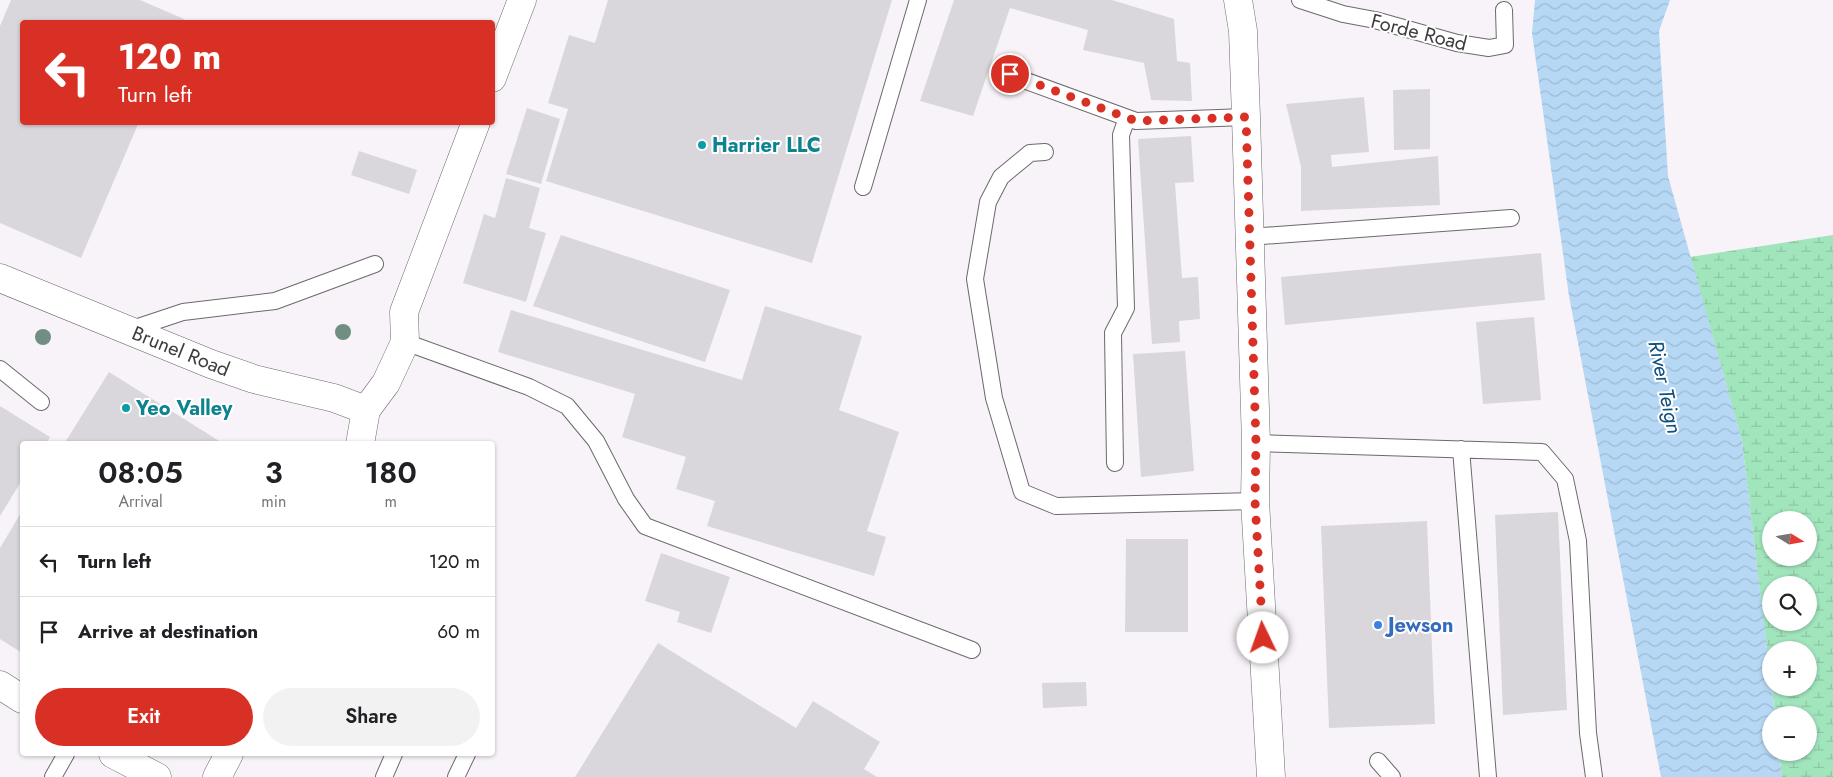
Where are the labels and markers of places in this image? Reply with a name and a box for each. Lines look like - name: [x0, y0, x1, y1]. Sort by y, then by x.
- pin: [989, 53, 1031, 95]
- place label: Harrier LLC: [712, 131, 821, 160]
- marker: Harrier LLC: [696, 139, 708, 151]
- place label: Yeo Valley: [135, 394, 233, 423]
- marker: Yeo Valley: [120, 402, 132, 414]
- place label: Jewson: [1384, 611, 1453, 640]
- marker: Jewson: [1372, 619, 1384, 631]

